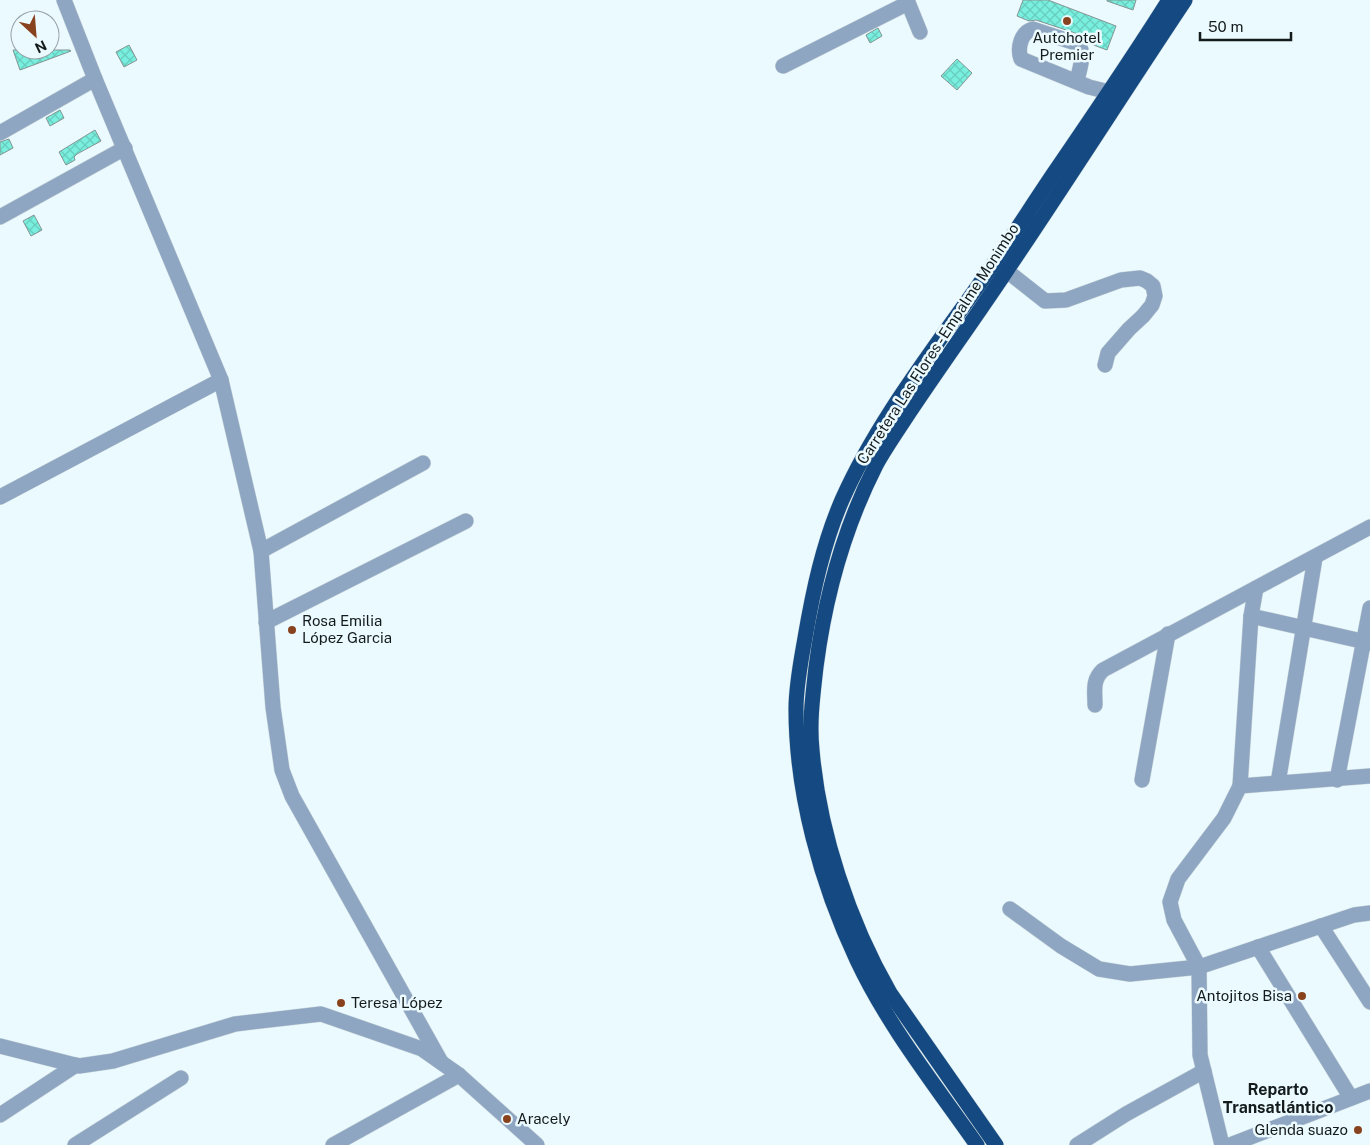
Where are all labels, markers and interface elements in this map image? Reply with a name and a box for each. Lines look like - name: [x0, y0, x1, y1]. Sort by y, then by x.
- north arrow: [10, 10, 60, 60]
- scale bar: [1200, 10, 1291, 42]
- marker: Autohotel Premier: [1061, 15, 1073, 27]
- text: 50 m: [1208, 18, 1243, 35]
- place label: Autohotel Premier: [1033, 29, 1101, 63]
- text: N: [32, 37, 49, 56]
- street label: Carretera Las Flores - Empalme Monimbo: [853, 220, 1022, 467]
- place label: Rosa Emilia López Garcia: [302, 612, 392, 646]
- marker: Rosa Emilia López Garcia: [286, 624, 298, 636]
- place label: Antojitos Bisa: [1196, 987, 1292, 1004]
- marker: Antojitos Bisa: [1296, 990, 1308, 1002]
- place label: Teresa López: [351, 994, 442, 1011]
- marker: Teresa López: [335, 997, 347, 1009]
- district label: Reparto Transatlántico: [1223, 1080, 1333, 1117]
- place label: Aracely: [517, 1110, 570, 1127]
- marker: Aracely: [501, 1113, 513, 1125]
- place label: Glenda suazo: [1255, 1121, 1348, 1138]
- marker: Glenda suazo: [1352, 1124, 1364, 1136]

